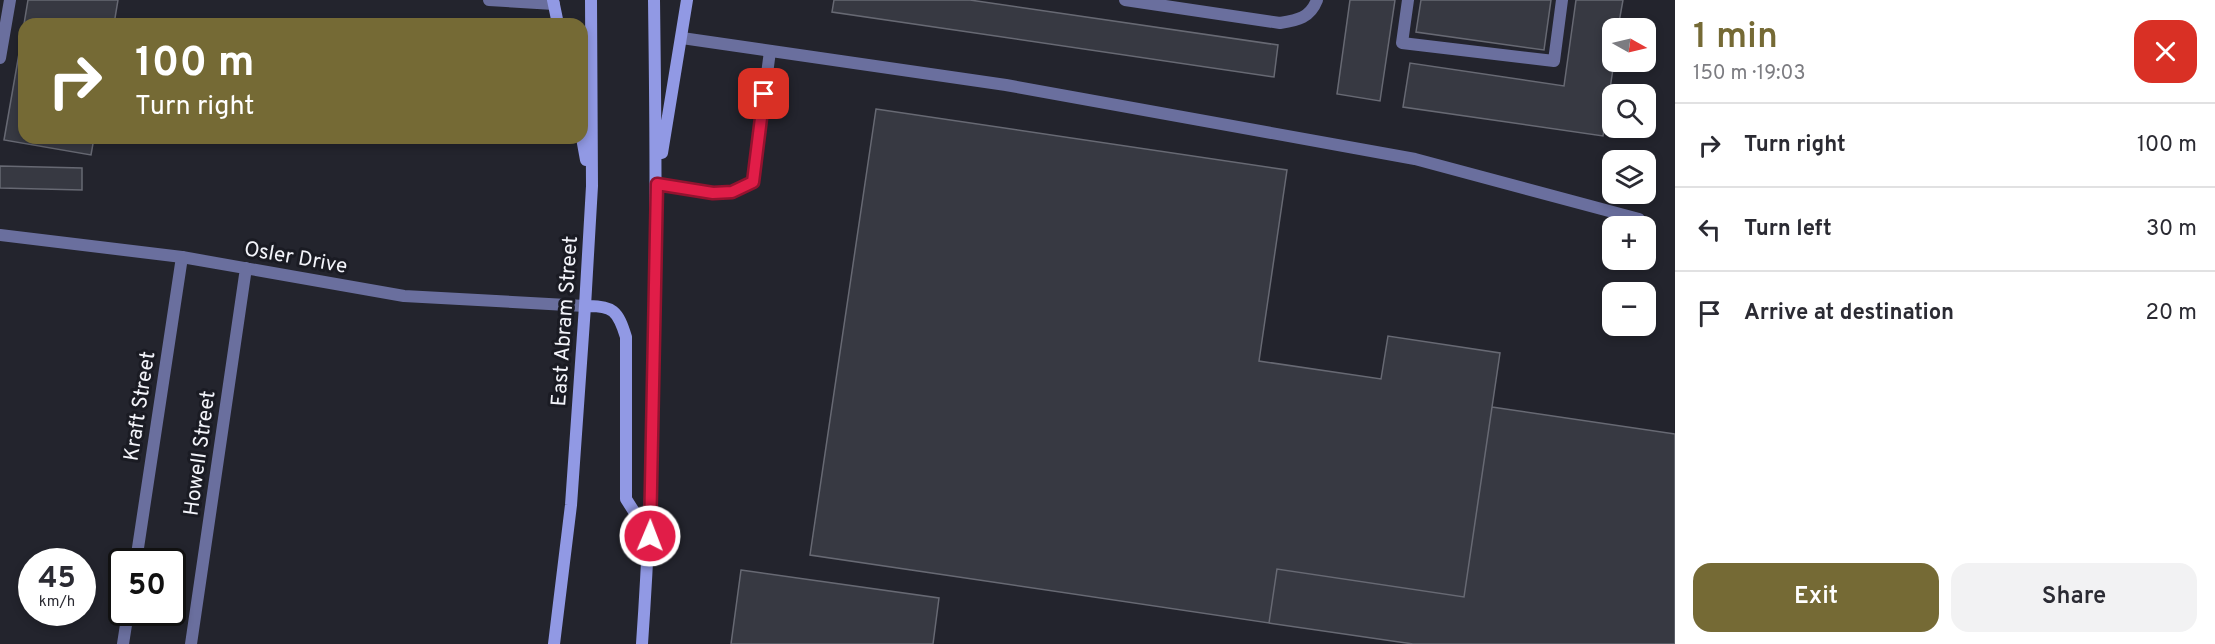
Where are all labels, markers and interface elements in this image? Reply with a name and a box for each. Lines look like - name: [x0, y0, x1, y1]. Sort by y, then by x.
- text: 1 min: [1693, 15, 1778, 61]
- north arrow: [1602, 18, 1656, 72]
- map controls: [1602, 18, 1656, 336]
- button: close: [2134, 20, 2197, 83]
- text: 100 m: [135, 38, 254, 91]
- icon: right: [36, 42, 114, 120]
- text: 150 m · 19:03: [1693, 61, 1806, 87]
- pin: [738, 68, 789, 119]
- icon: arrive: [747, 77, 780, 110]
- button: search: [1602, 84, 1656, 138]
- text: Turn right: [135, 90, 254, 124]
- icon: right: [1693, 129, 1726, 162]
- text: Turn right: [1744, 132, 1846, 159]
- text: 100 m: [2137, 132, 2197, 159]
- button: layers: [1602, 150, 1656, 204]
- icon: left: [1693, 213, 1726, 246]
- button: +: [1602, 216, 1656, 270]
- text: Turn left: [1744, 216, 1832, 243]
- text: 30 m: [2146, 216, 2197, 243]
- street label: East Abram Street: [546, 235, 585, 407]
- street label: Osler Drive: [242, 236, 350, 281]
- button: −: [1602, 282, 1656, 336]
- icon: arrive: [1693, 297, 1726, 330]
- text: Arrive at destination: [1744, 300, 1954, 327]
- text: 20 m: [2146, 300, 2197, 327]
- street label: Kraft Street: [119, 350, 162, 463]
- street label: Howell Street: [178, 389, 223, 518]
- position arrow: [618, 504, 682, 568]
- speed limit sign: 50: [108, 548, 186, 626]
- text: 45: [38, 561, 76, 598]
- button: Exit: [1693, 563, 1939, 632]
- button: Share: [1951, 563, 2197, 632]
- text: km/h: [39, 593, 75, 612]

